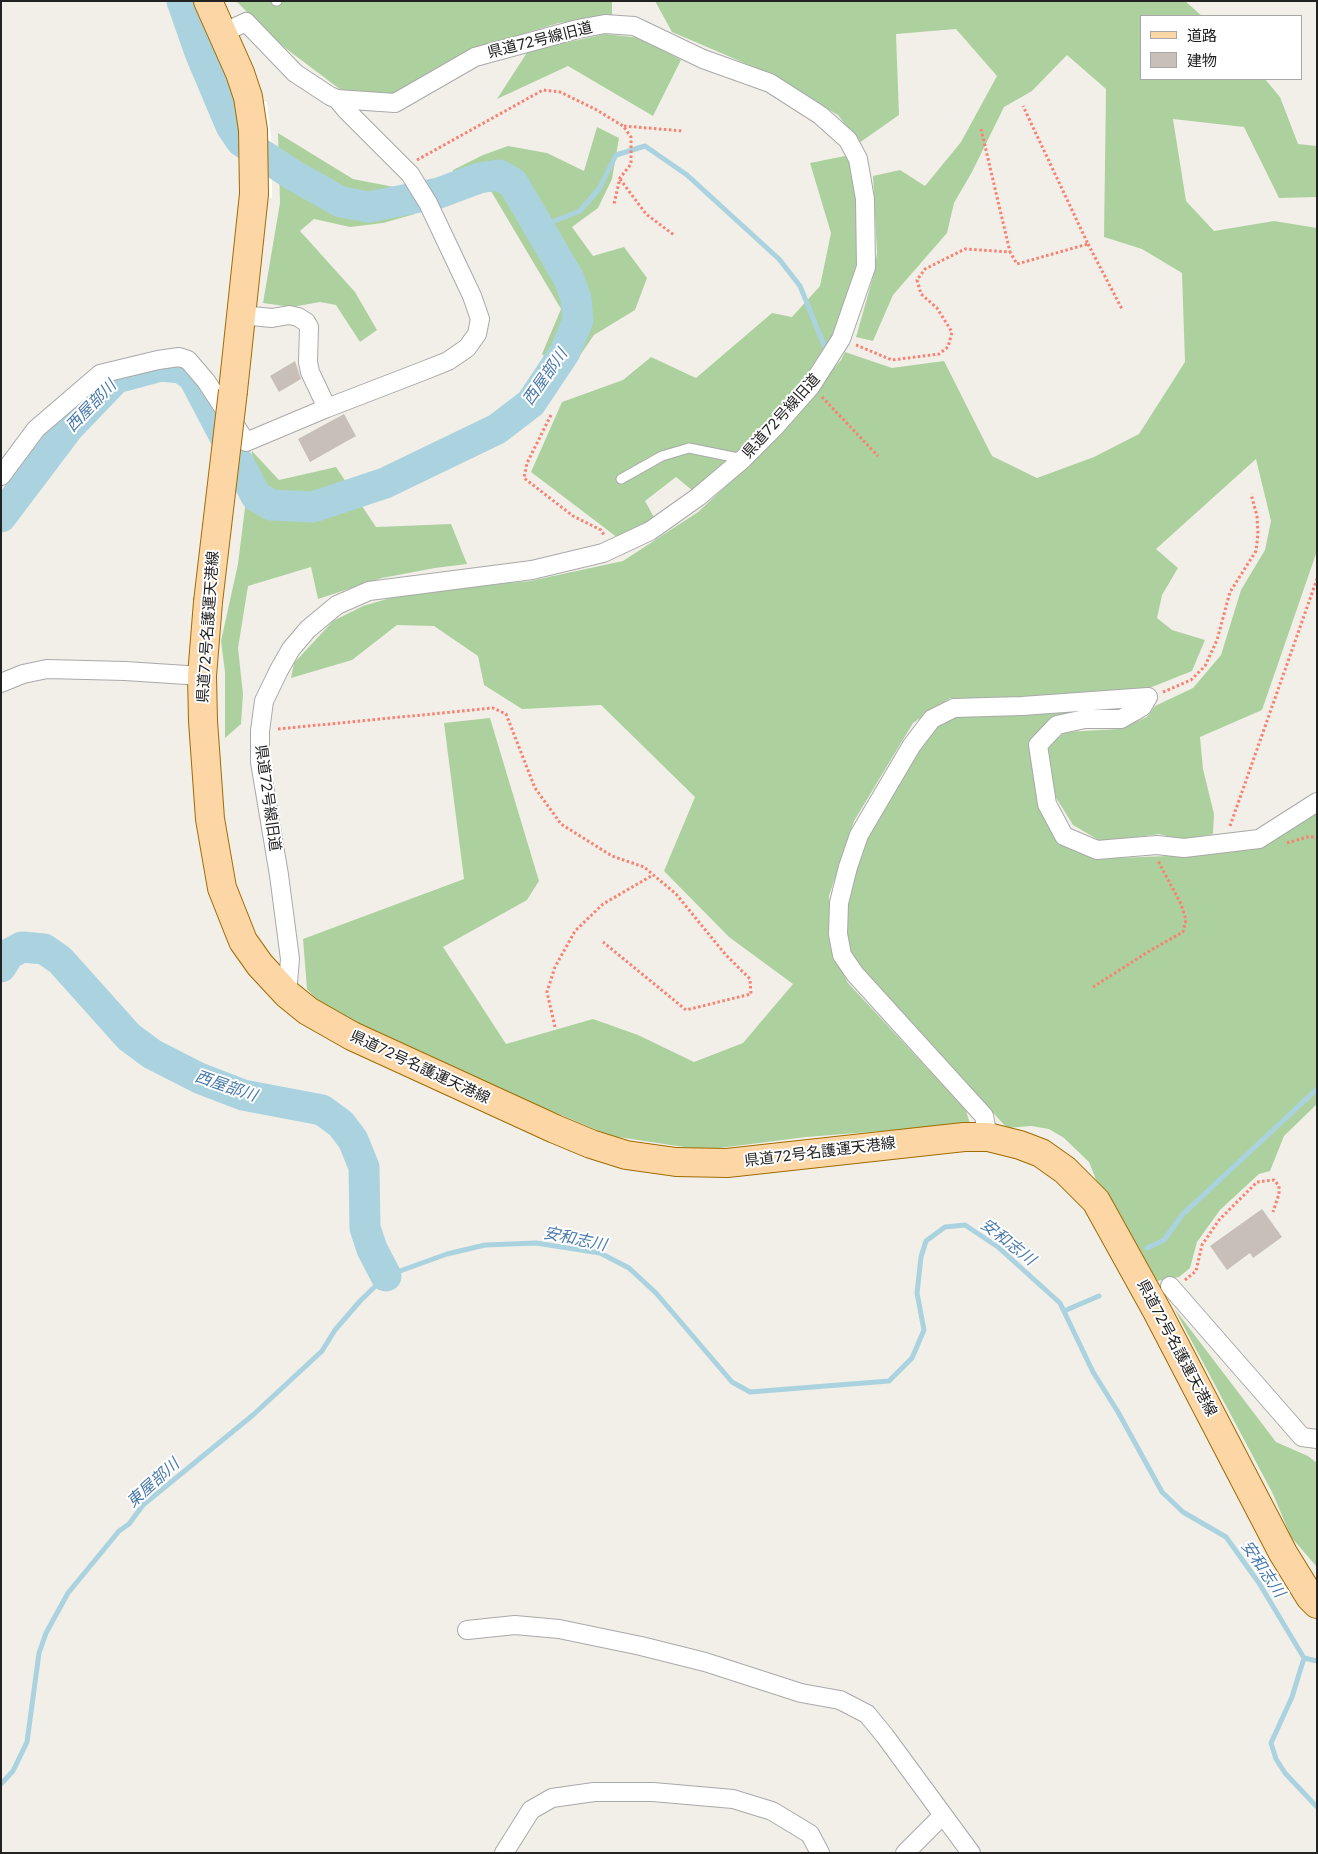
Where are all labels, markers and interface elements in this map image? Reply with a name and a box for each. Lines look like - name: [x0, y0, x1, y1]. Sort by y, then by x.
- legend: [1140, 15, 1303, 80]
- street label: 県道72号線旧道: [486, 18, 594, 62]
- text: 道路: [1187, 26, 1217, 44]
- text: 建物: [1187, 51, 1217, 69]
- water label: 西屋部川: [519, 345, 571, 409]
- street label: 県道72号線旧道: [738, 370, 824, 462]
- water label: 西屋部川: [62, 376, 120, 436]
- street label: 県道72号名護運天港線: [194, 550, 222, 704]
- street label: 県道72号線旧道: [252, 744, 284, 852]
- street label: 県道72号名護運天港線: [347, 1027, 493, 1107]
- water label: 西屋部川: [193, 1067, 259, 1105]
- street label: 県道72号名護運天港線: [743, 1134, 897, 1170]
- water label: 安和志川: [977, 1215, 1039, 1269]
- water label: 安和志川: [542, 1223, 608, 1255]
- street label: 県道72号名護運天港線: [1133, 1276, 1221, 1420]
- water label: 東屋部川: [123, 1454, 183, 1512]
- water label: 安和志川: [1237, 1537, 1289, 1601]

